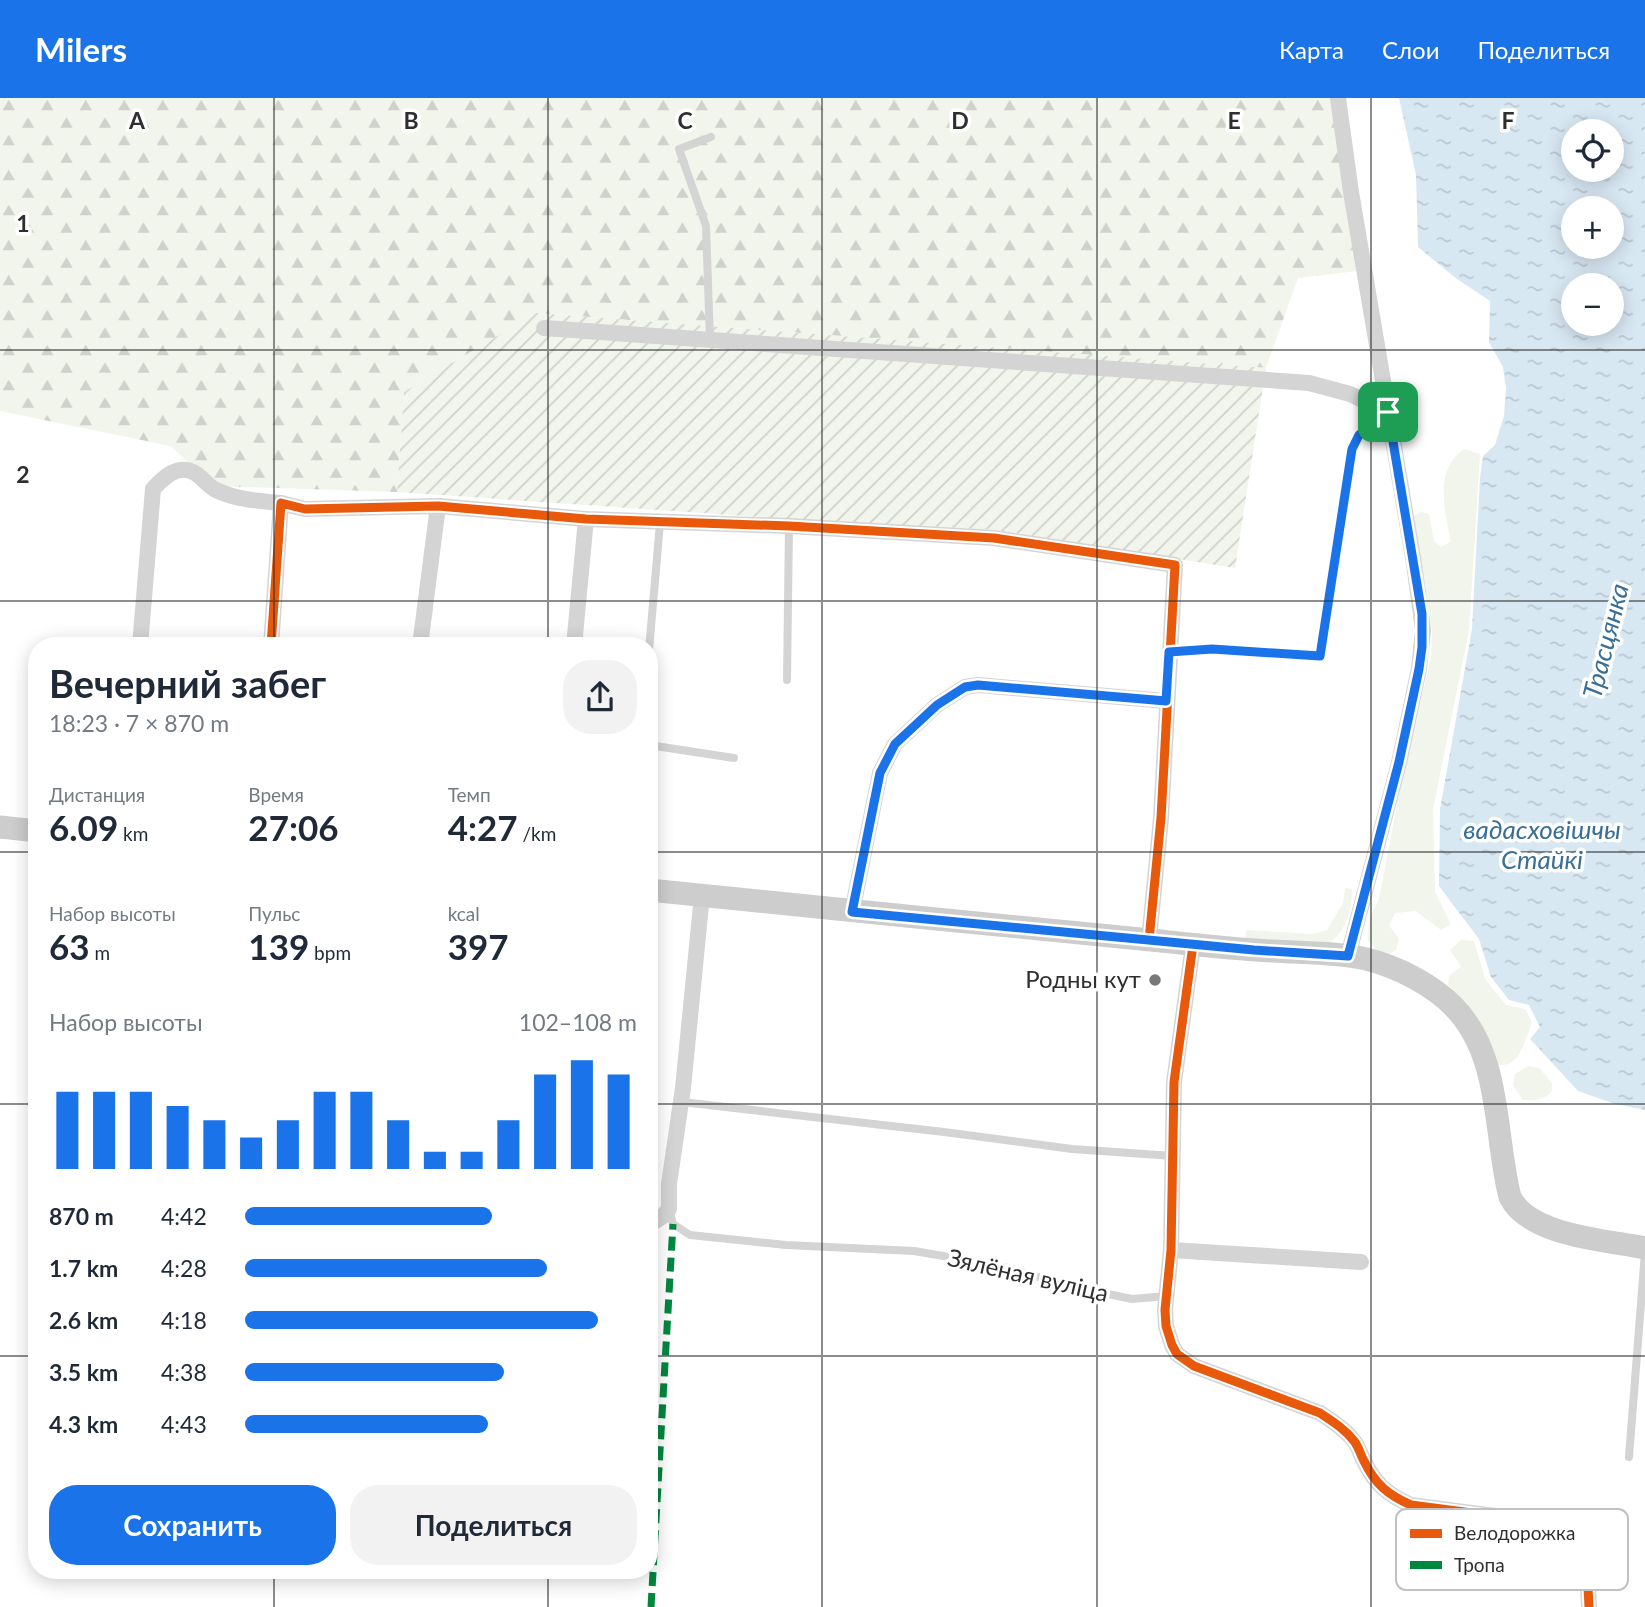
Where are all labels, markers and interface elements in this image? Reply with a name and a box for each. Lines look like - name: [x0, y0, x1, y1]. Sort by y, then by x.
- text: Milers: [35, 29, 127, 69]
- text: Карта: [1279, 35, 1344, 64]
- text: Слои: [1382, 35, 1439, 64]
- text: Поделиться: [1477, 35, 1610, 64]
- text: A: [128, 106, 146, 134]
- text: B: [403, 106, 419, 134]
- text: C: [677, 106, 693, 134]
- text: D: [951, 106, 969, 134]
- text: E: [1227, 106, 1241, 134]
- text: F: [1501, 106, 1515, 134]
- map controls: [1561, 119, 1624, 336]
- button: locate: [1561, 119, 1624, 182]
- button: +: [1561, 196, 1624, 259]
- text: 1: [16, 209, 30, 237]
- button: −: [1561, 273, 1624, 336]
- pin: [1358, 382, 1418, 442]
- icon: arrive: [1369, 393, 1407, 431]
- text: 2: [16, 460, 30, 488]
- water label: Трасцянка: [1575, 580, 1635, 702]
- text: Вечерний забег: [49, 660, 326, 706]
- button: share: [563, 660, 637, 734]
- text: 18:23 · 7 × 870 m: [49, 709, 229, 737]
- text: Дистанция: [49, 783, 145, 806]
- text: Время: [248, 783, 304, 806]
- text: Темп: [448, 783, 491, 806]
- text: 6.09: [49, 806, 118, 848]
- text: 27:06: [248, 806, 339, 848]
- text: 4:27: [448, 806, 518, 848]
- water label: вадасховішчы Стайкі: [1463, 813, 1621, 875]
- text: km: [118, 822, 148, 845]
- text: /km: [518, 822, 556, 845]
- text: Набор высоты: [49, 902, 176, 925]
- text: Пульс: [248, 902, 300, 925]
- text: kcal: [448, 902, 480, 925]
- text: 63: [49, 925, 90, 967]
- text: 139: [248, 925, 309, 967]
- text: 397: [448, 925, 509, 967]
- text: m: [90, 941, 110, 964]
- text: bpm: [309, 941, 351, 964]
- place label: Родны кут: [1025, 964, 1141, 993]
- marker: Родны кут: [1147, 972, 1163, 988]
- text: Набор высоты: [49, 1008, 203, 1036]
- text: 102–108 m: [519, 1008, 637, 1036]
- text: 870 m: [49, 1202, 114, 1230]
- text: 4:42: [161, 1202, 207, 1230]
- street label: Зялёная вуліца: [945, 1242, 1112, 1307]
- text: 1.7 km: [49, 1254, 118, 1282]
- text: 4:28: [161, 1254, 207, 1282]
- text: 2.6 km: [49, 1306, 118, 1334]
- text: 4:18: [161, 1306, 207, 1334]
- text: 3.5 km: [49, 1358, 118, 1386]
- text: 4:38: [161, 1358, 207, 1386]
- text: 4.3 km: [49, 1410, 118, 1438]
- text: 4:43: [161, 1410, 207, 1438]
- button: Сохранить: [49, 1485, 336, 1565]
- button: Поделиться: [350, 1485, 637, 1565]
- legend: [1396, 1509, 1628, 1590]
- text: Велодорожка: [1454, 1521, 1575, 1544]
- text: Тропа: [1454, 1553, 1505, 1576]

